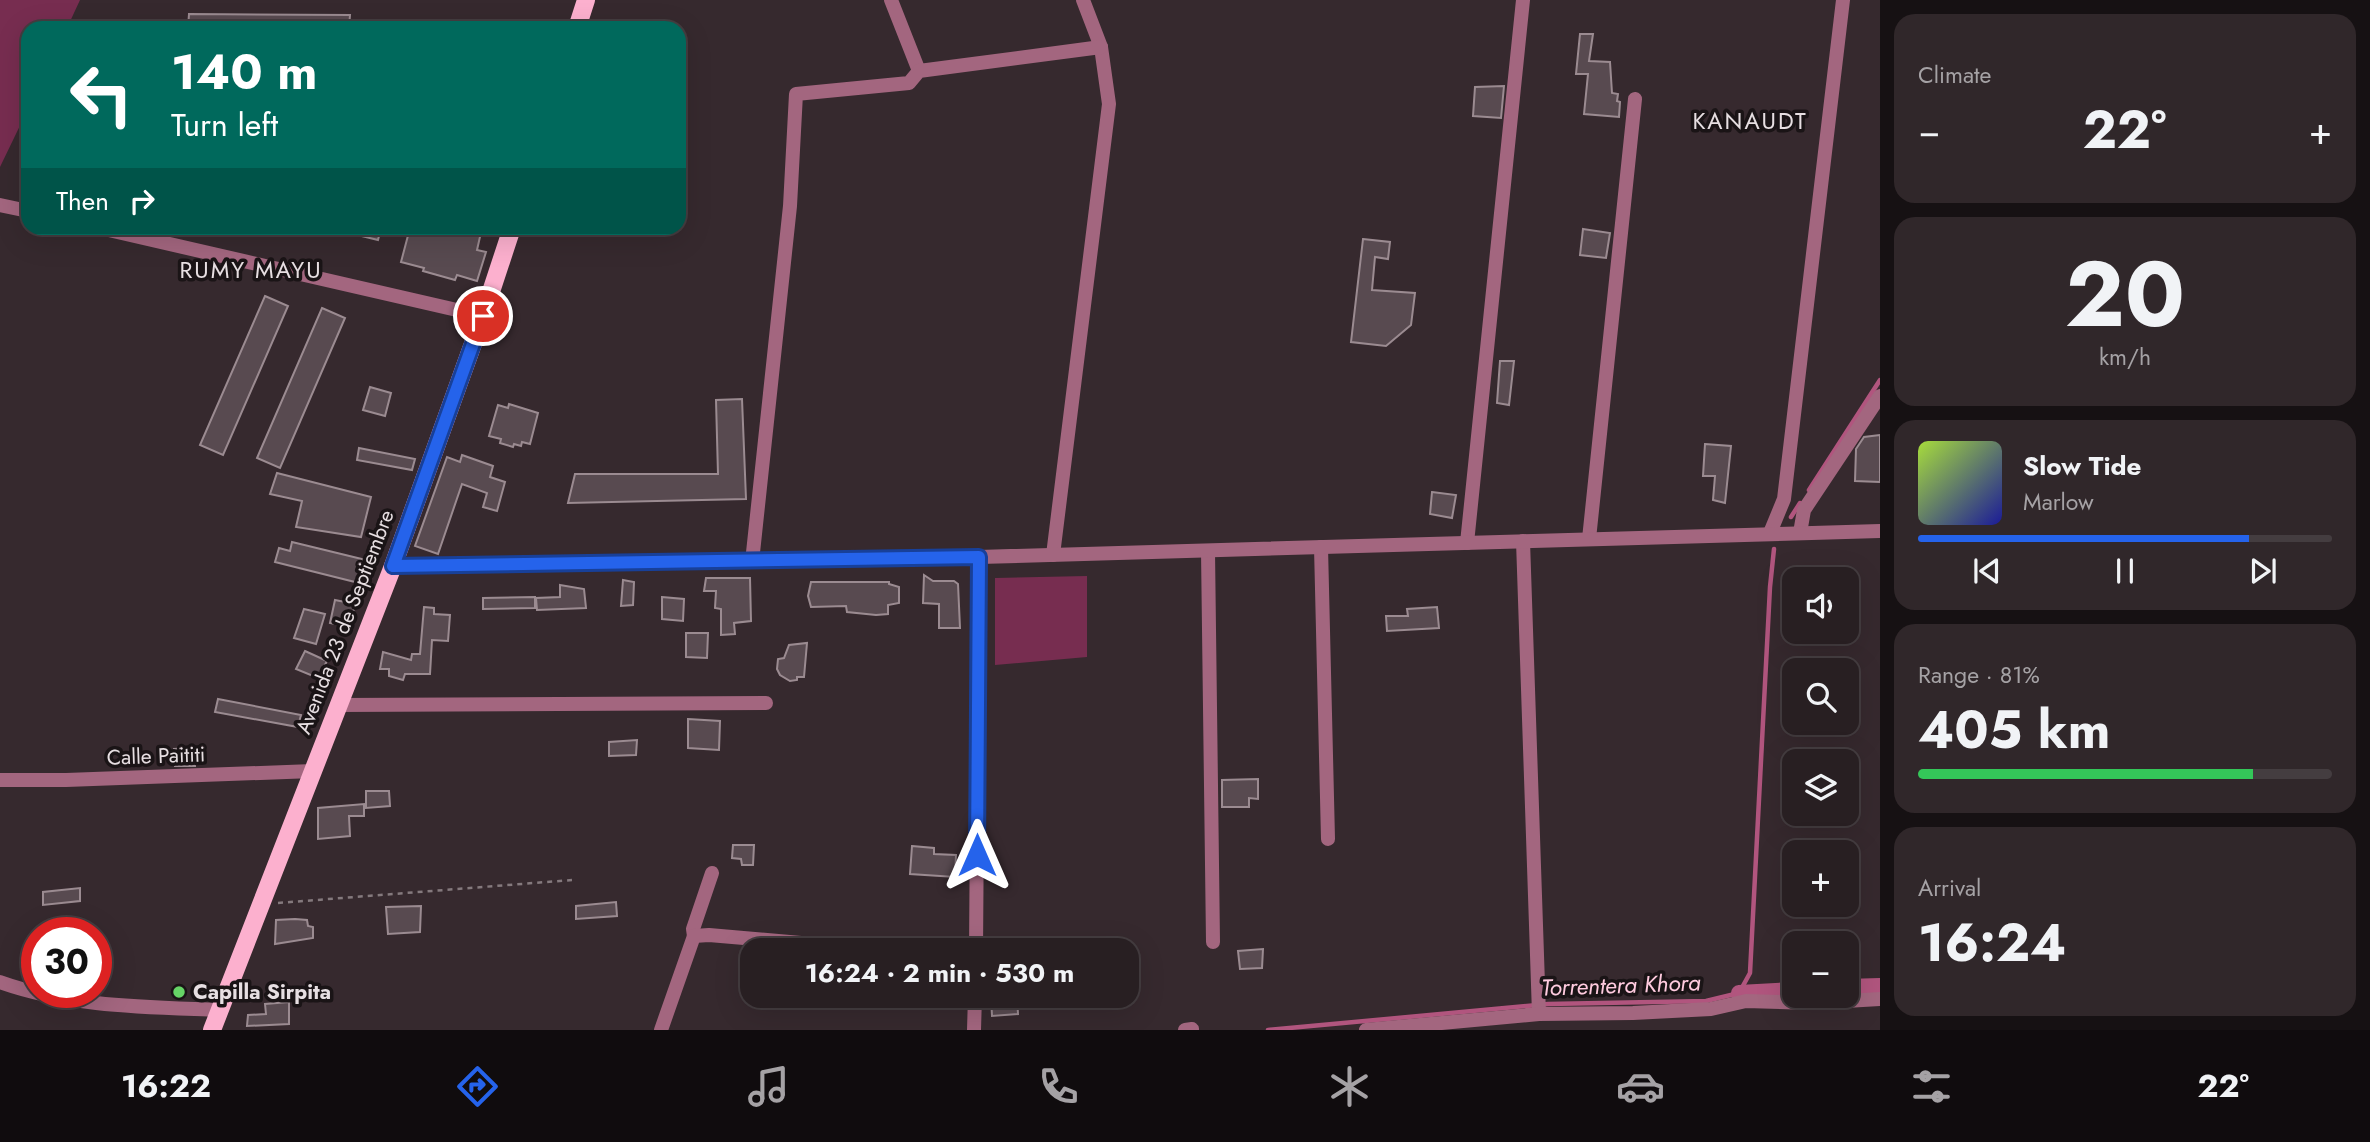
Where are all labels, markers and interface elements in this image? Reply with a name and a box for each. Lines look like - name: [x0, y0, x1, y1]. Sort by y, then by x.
- text: 140 m: [171, 37, 317, 107]
- icon: left: [56, 49, 147, 140]
- text: Climate: [1918, 58, 1991, 92]
- text: 22°: [2083, 92, 2166, 168]
- text: Turn left: [171, 102, 278, 148]
- text: −: [1918, 103, 1940, 158]
- text: +: [2309, 103, 2332, 158]
- district label: KANAUDT: [1692, 104, 1808, 138]
- text: Then: [56, 182, 109, 220]
- icon: right: [123, 182, 161, 220]
- text: 20: [2065, 229, 2185, 360]
- district label: RUMY MAYU: [179, 253, 323, 287]
- pin: [453, 286, 513, 346]
- icon: arrive: [464, 297, 502, 335]
- text: km/h: [2099, 340, 2151, 374]
- text: Slow Tide: [2023, 447, 2142, 485]
- text: Marlow: [2023, 485, 2094, 519]
- street label: Avenida 23 de Septiembre: [288, 505, 402, 738]
- icon: previous: [1968, 552, 2006, 590]
- icon: pause: [2106, 552, 2144, 590]
- icon: next: [2244, 552, 2282, 590]
- map controls: [1782, 567, 1859, 1008]
- button: sound: [1782, 567, 1859, 644]
- button: search: [1782, 658, 1859, 735]
- text: Range · 81%: [1918, 658, 2040, 692]
- text: 405 km: [1918, 692, 2111, 768]
- street label: Calle Paititi: [106, 739, 206, 773]
- button: layers: [1782, 749, 1859, 826]
- position arrow: [940, 818, 1014, 892]
- button: +: [1782, 840, 1859, 917]
- text: Arrival: [1918, 871, 1981, 905]
- text: 16:24: [1918, 905, 2066, 981]
- speed limit sign: 30: [21, 917, 112, 1008]
- button: −: [1782, 931, 1859, 1008]
- text: 16:24 · 2 min · 530 m: [805, 954, 1074, 992]
- water label: Torrentera Khora: [1541, 965, 1702, 1005]
- place label: Capilla Sirpita: [193, 977, 331, 1007]
- marker: Capilla Sirpita: [171, 984, 187, 1000]
- icon: directions: [453, 1062, 502, 1111]
- icon: music: [744, 1062, 793, 1111]
- icon: phone: [1034, 1062, 1083, 1111]
- icon: climate: [1325, 1062, 1374, 1111]
- icon: car: [1616, 1062, 1665, 1111]
- icon: filters: [1907, 1062, 1956, 1111]
- text: 16:22: [121, 1063, 211, 1109]
- text: 22°: [2198, 1063, 2249, 1109]

